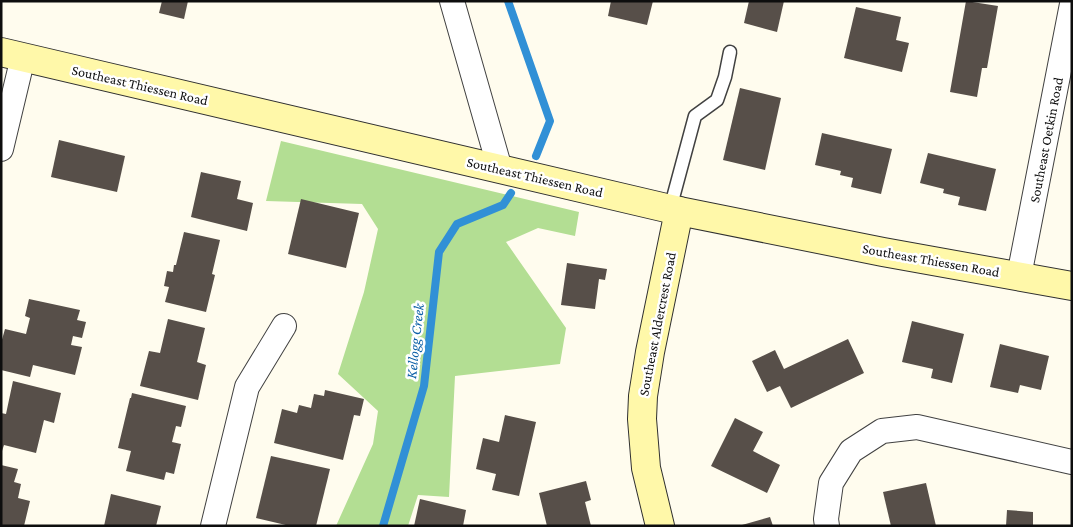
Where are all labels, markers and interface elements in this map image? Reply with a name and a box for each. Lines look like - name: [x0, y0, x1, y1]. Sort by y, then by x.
- street label: Southeast Thiessen Road: [70, 62, 210, 109]
- street label: Southeast Oetkin Road: [1026, 75, 1066, 204]
- street label: Southeast Thiessen Road: [465, 154, 605, 201]
- street label: Southeast Thiessen Road: [861, 240, 1001, 280]
- street label: Southeast Aldercrest Road: [635, 250, 679, 397]
- water label: Kellogg Creek: [403, 301, 428, 380]

